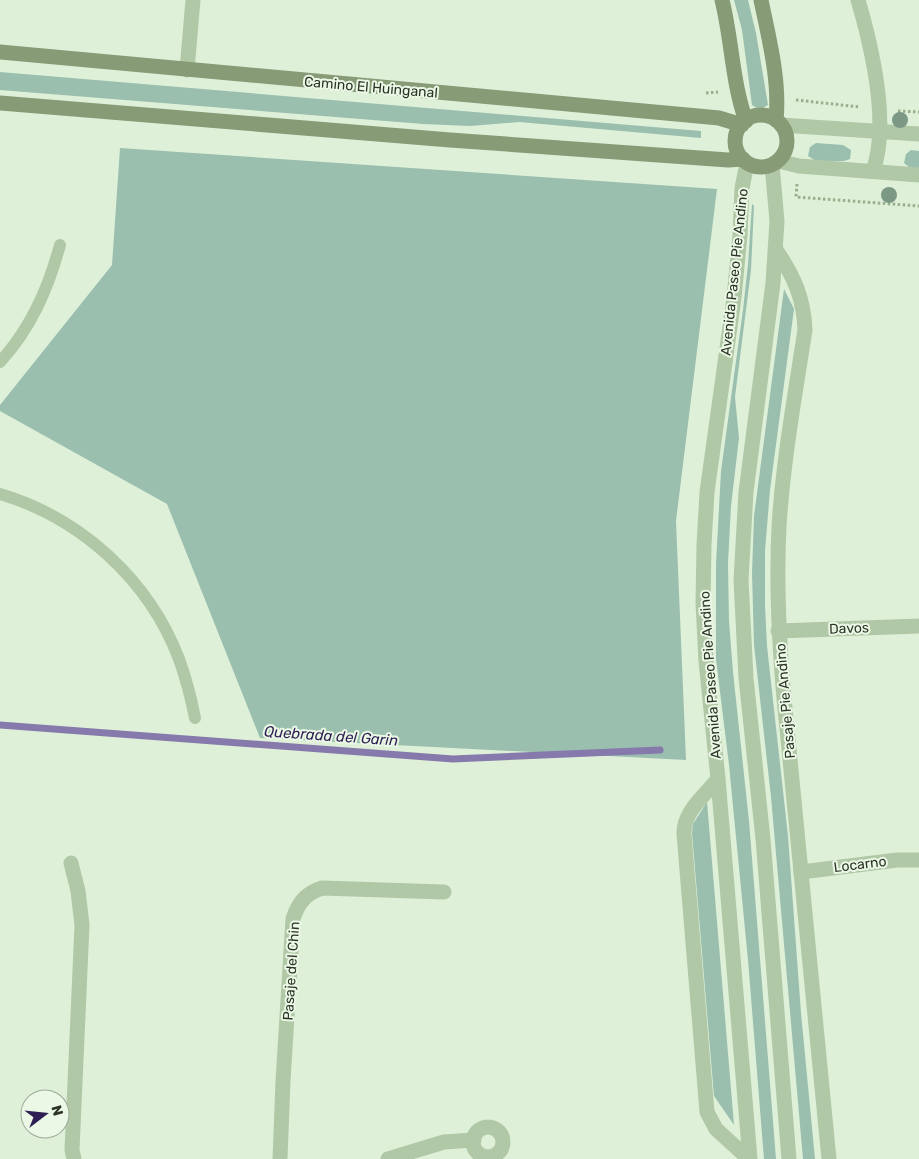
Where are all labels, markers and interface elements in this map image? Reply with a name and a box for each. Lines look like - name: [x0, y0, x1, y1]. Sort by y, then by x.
- street label: Camino El Huinganal: [303, 73, 439, 102]
- street label: Avenida Paseo Pie Andino: [717, 188, 752, 357]
- street label: Avenida Paseo Pie Andino: [696, 591, 725, 759]
- street label: Davos: [829, 619, 869, 638]
- street label: Pasaje Pie Andino: [772, 643, 799, 759]
- water label: Quebrada del Garin: [263, 722, 399, 750]
- street label: Locarno: [833, 853, 887, 876]
- street label: Pasaje del Chin: [280, 921, 303, 1021]
- north arrow: [20, 1089, 70, 1139]
- text: N: [47, 1103, 67, 1118]

